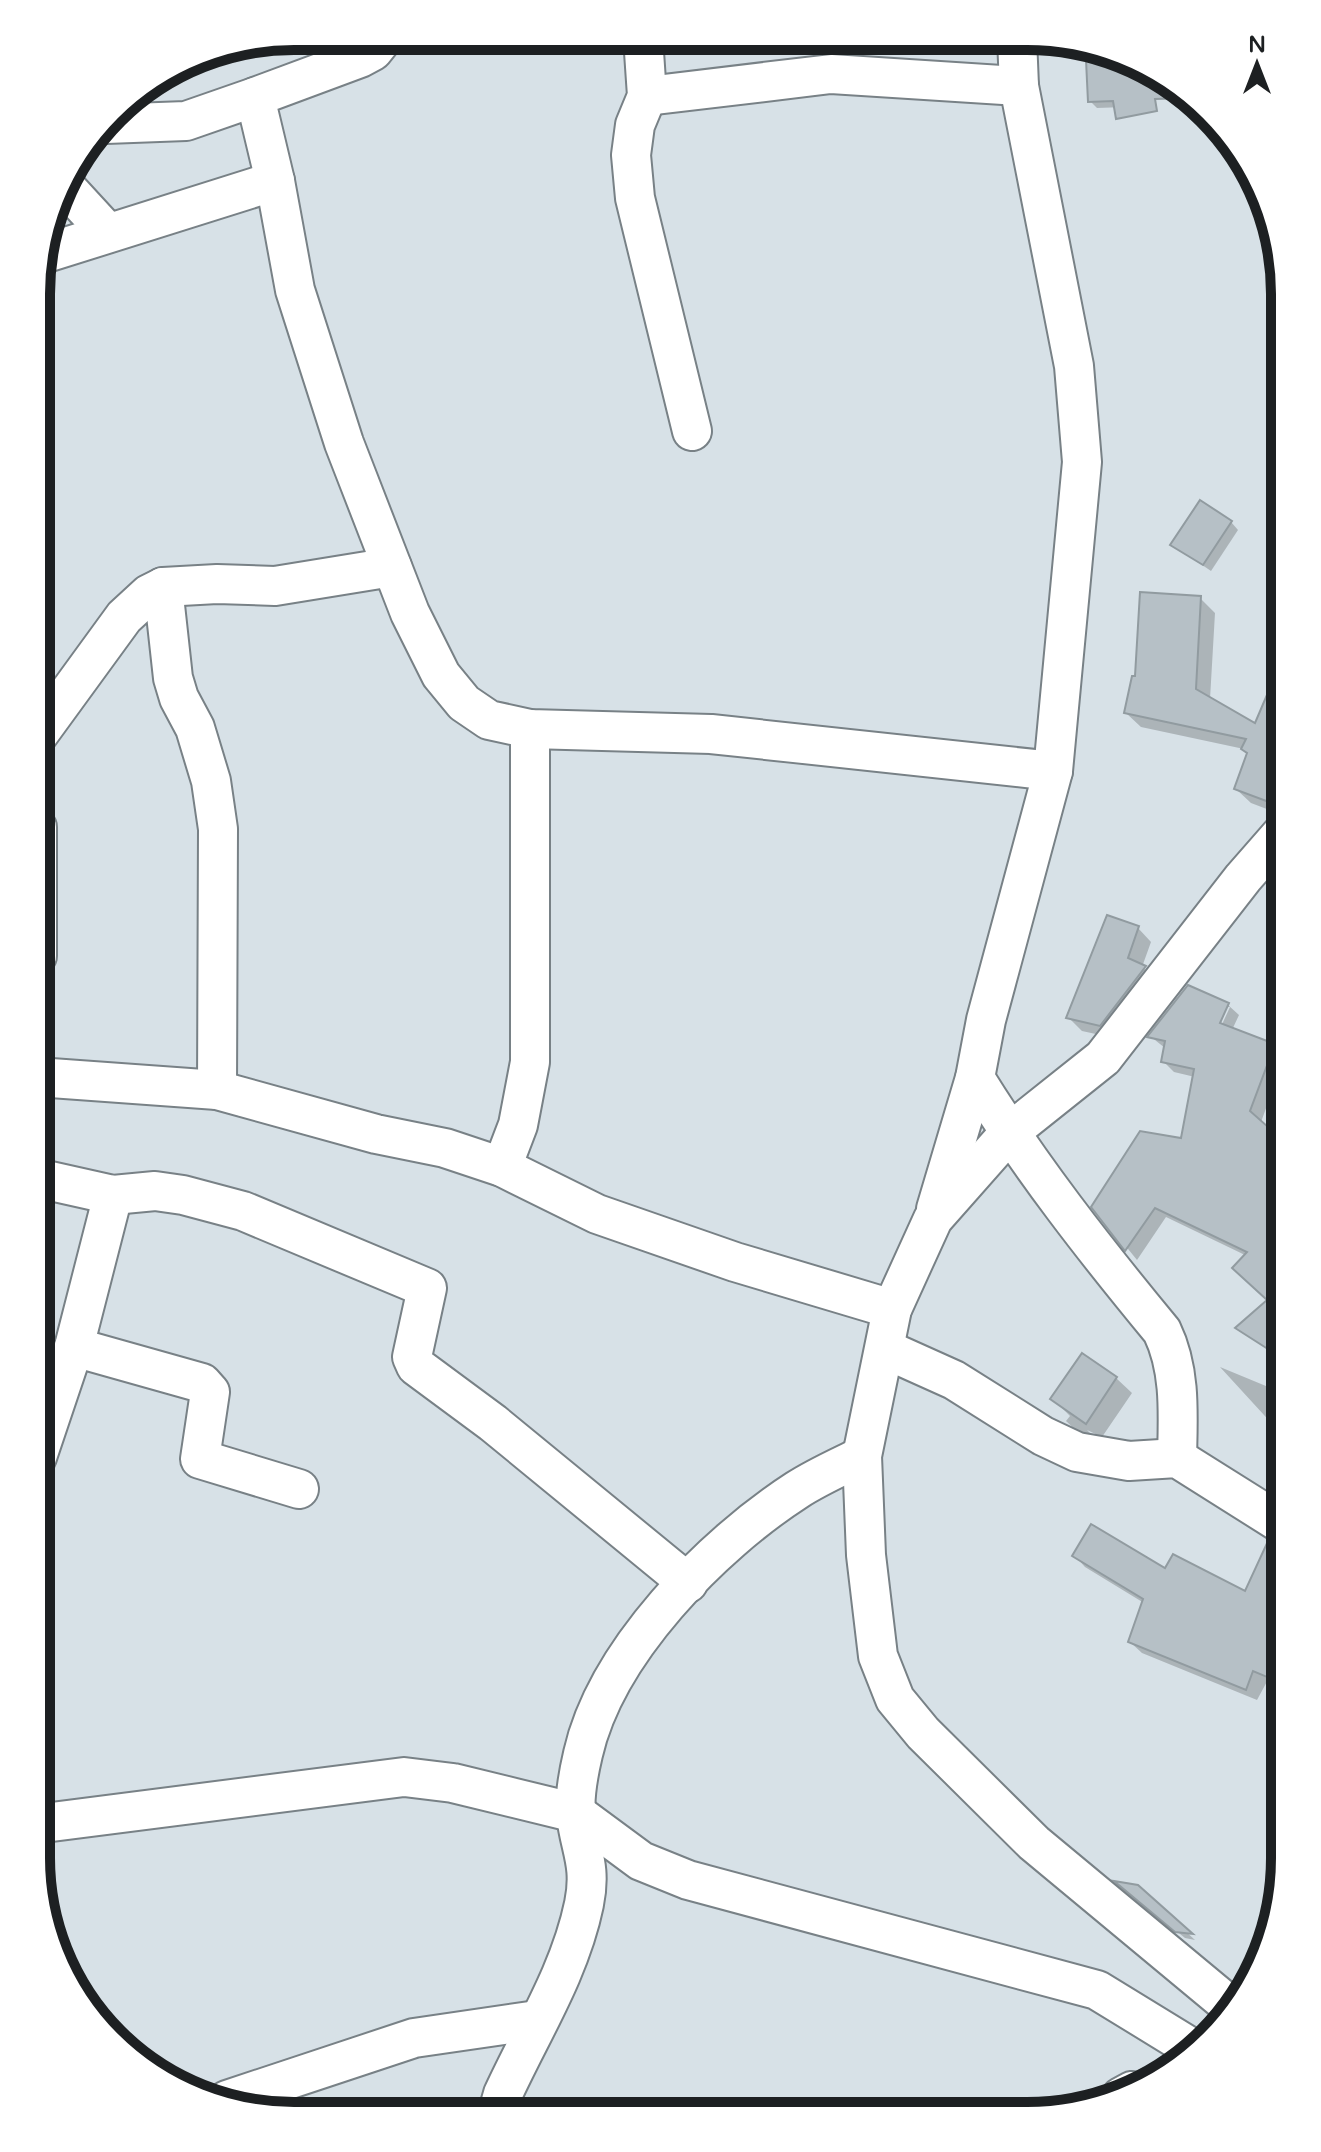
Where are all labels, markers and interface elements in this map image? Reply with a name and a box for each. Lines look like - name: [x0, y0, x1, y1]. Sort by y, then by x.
- north arrow: [1217, 24, 1297, 104]
- text: N: [1248, 32, 1266, 58]

